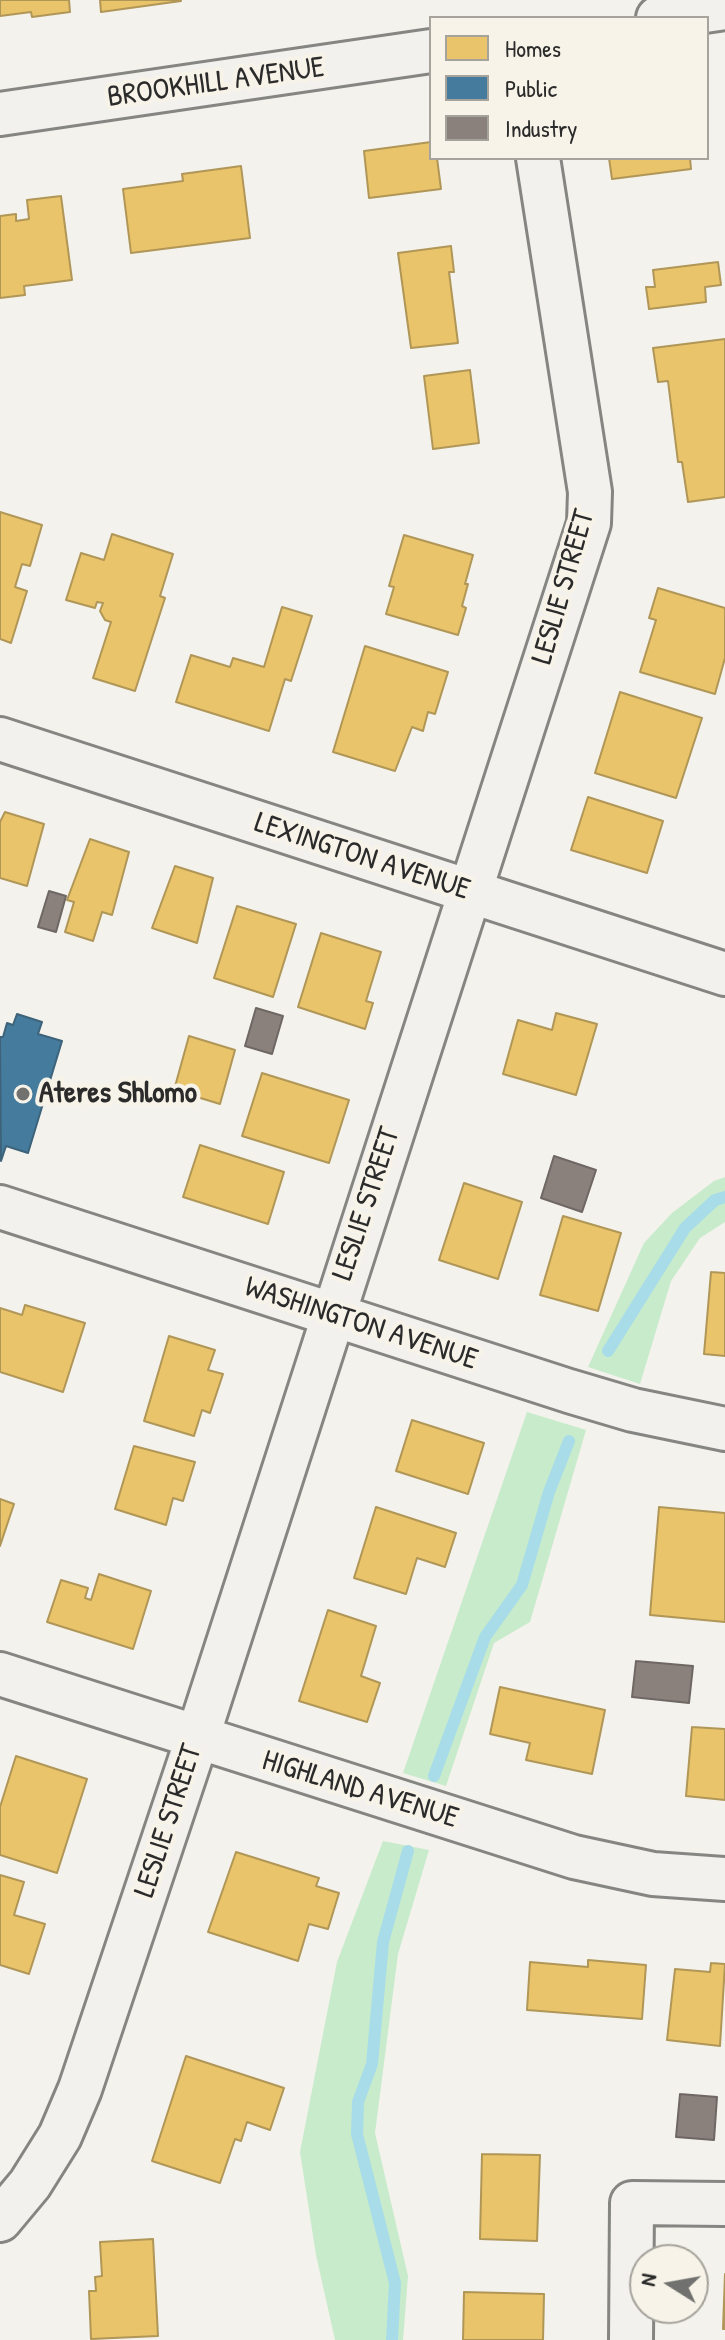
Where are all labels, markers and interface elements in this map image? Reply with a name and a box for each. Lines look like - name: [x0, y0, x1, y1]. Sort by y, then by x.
- legend: [429, 16, 709, 160]
- text: Homes: [505, 32, 561, 64]
- street label: BROOKHILL AVENUE: [105, 50, 327, 116]
- text: Public: [505, 72, 557, 104]
- text: Industry: [505, 112, 577, 144]
- street label: LESLIE STREET: [525, 506, 603, 668]
- street label: LEXINGTON AVENUE: [250, 805, 474, 909]
- place label: Ateres Shlomo: [39, 1076, 197, 1112]
- marker: Ateres Shlomo: [14, 1085, 32, 1103]
- street label: LESLIE STREET: [325, 1123, 409, 1285]
- street label: WASHINGTON AVENUE: [240, 1269, 482, 1379]
- street label: LESLIE STREET: [127, 1740, 211, 1902]
- street label: HIGHLAND AVENUE: [258, 1743, 462, 1837]
- north arrow: [629, 2244, 709, 2324]
- text: N: [632, 2271, 663, 2288]

